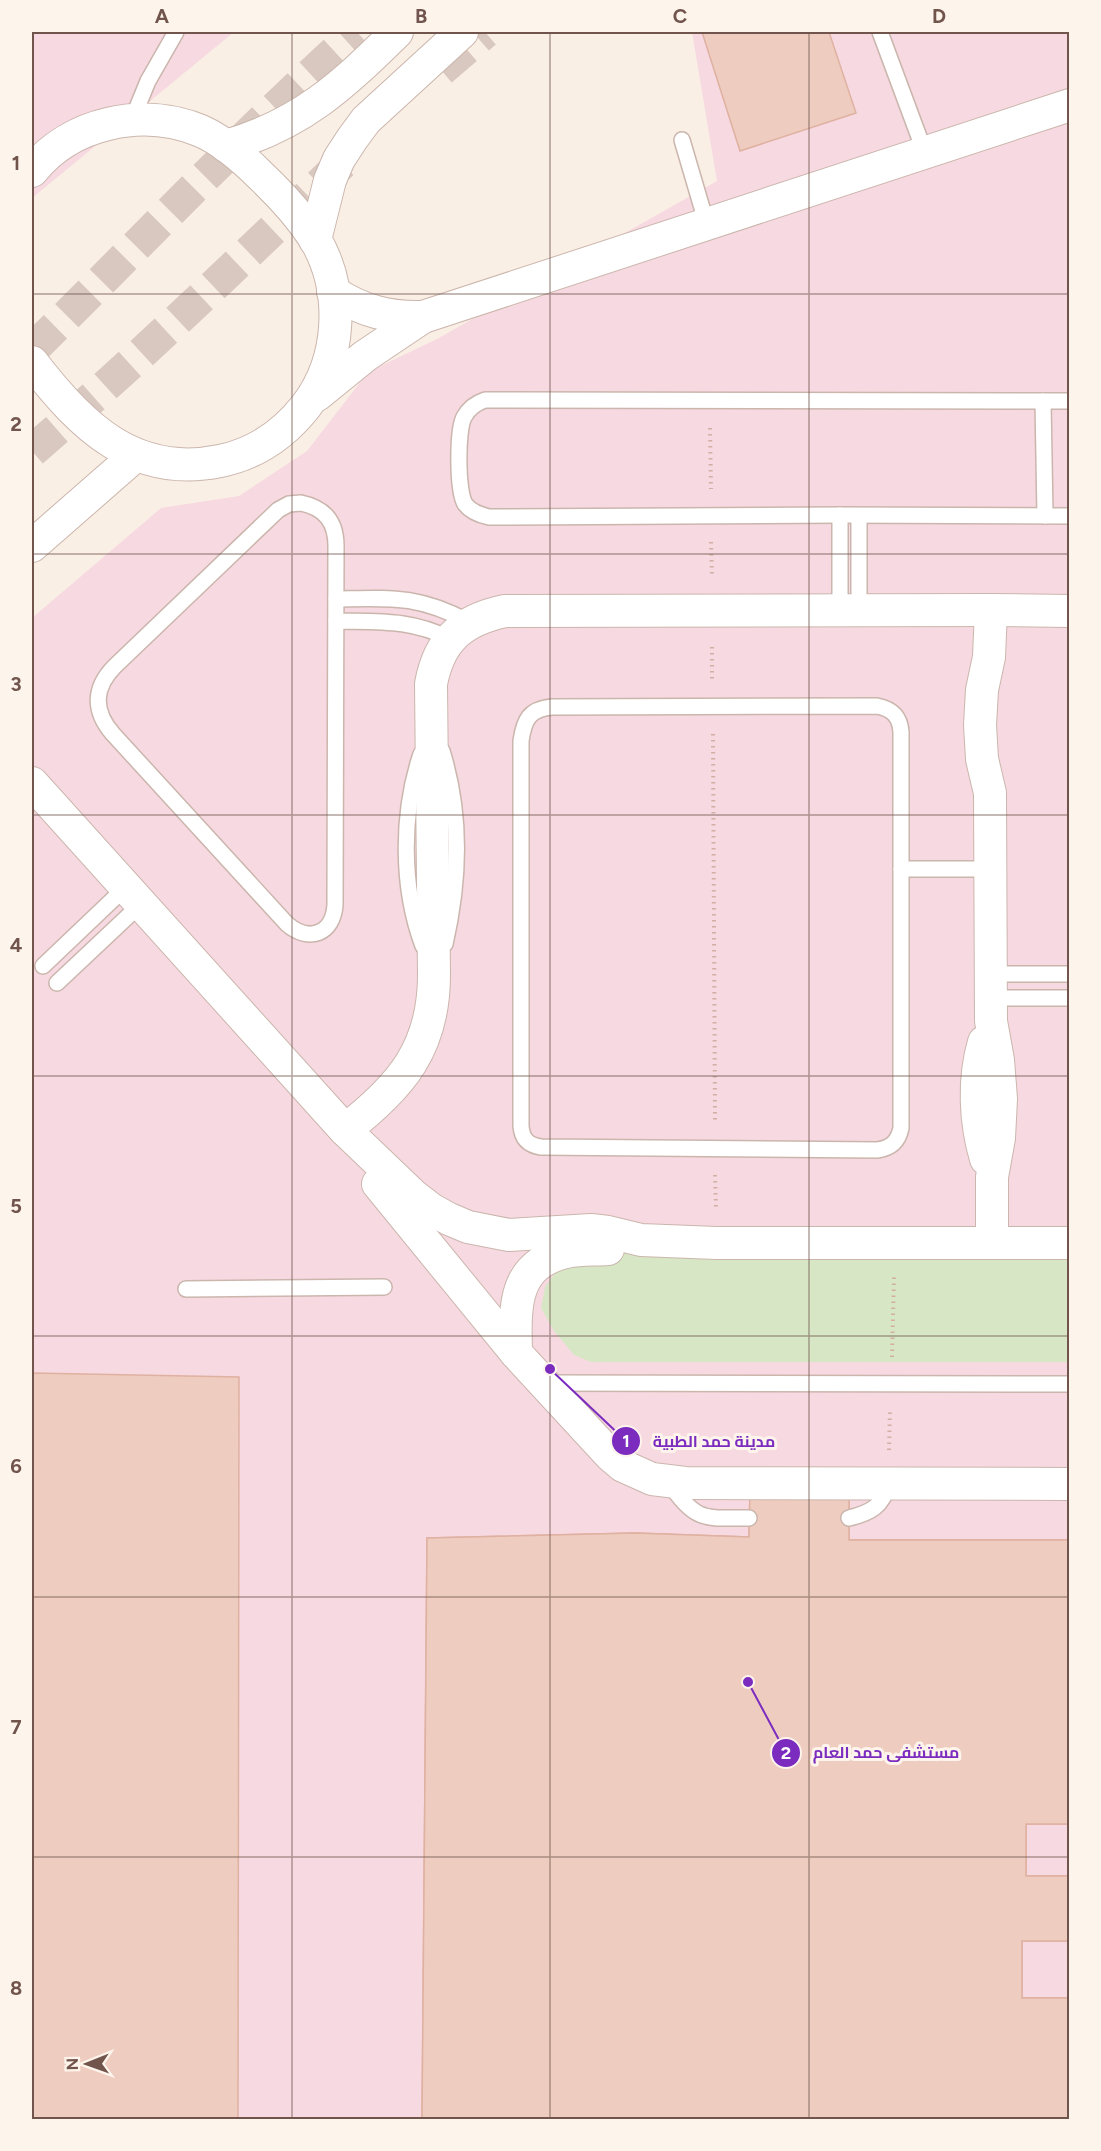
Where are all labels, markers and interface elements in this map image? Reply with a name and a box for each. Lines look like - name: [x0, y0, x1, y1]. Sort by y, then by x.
- text: A: [155, 4, 170, 28]
- text: B: [415, 4, 427, 28]
- text: C: [673, 4, 687, 28]
- text: D: [932, 4, 946, 28]
- text: 1: [12, 151, 20, 175]
- text: 2: [10, 412, 22, 436]
- text: 3: [10, 672, 22, 696]
- text: 4: [10, 933, 23, 957]
- text: 5: [10, 1194, 22, 1218]
- callout: مدينة حمد الطبية: [611, 1424, 787, 1458]
- text: 1: [622, 1430, 630, 1452]
- text: مدينة حمد الطبية: [653, 1432, 775, 1451]
- text: 6: [10, 1454, 22, 1478]
- text: 7: [10, 1715, 22, 1739]
- callout: مستشفى حمد العام: [771, 1736, 972, 1770]
- text: 2: [781, 1742, 791, 1764]
- text: مستشفى حمد العام: [813, 1743, 959, 1764]
- text: 8: [10, 1976, 22, 2000]
- north arrow: [57, 2034, 117, 2094]
- text: N: [63, 2058, 82, 2071]

